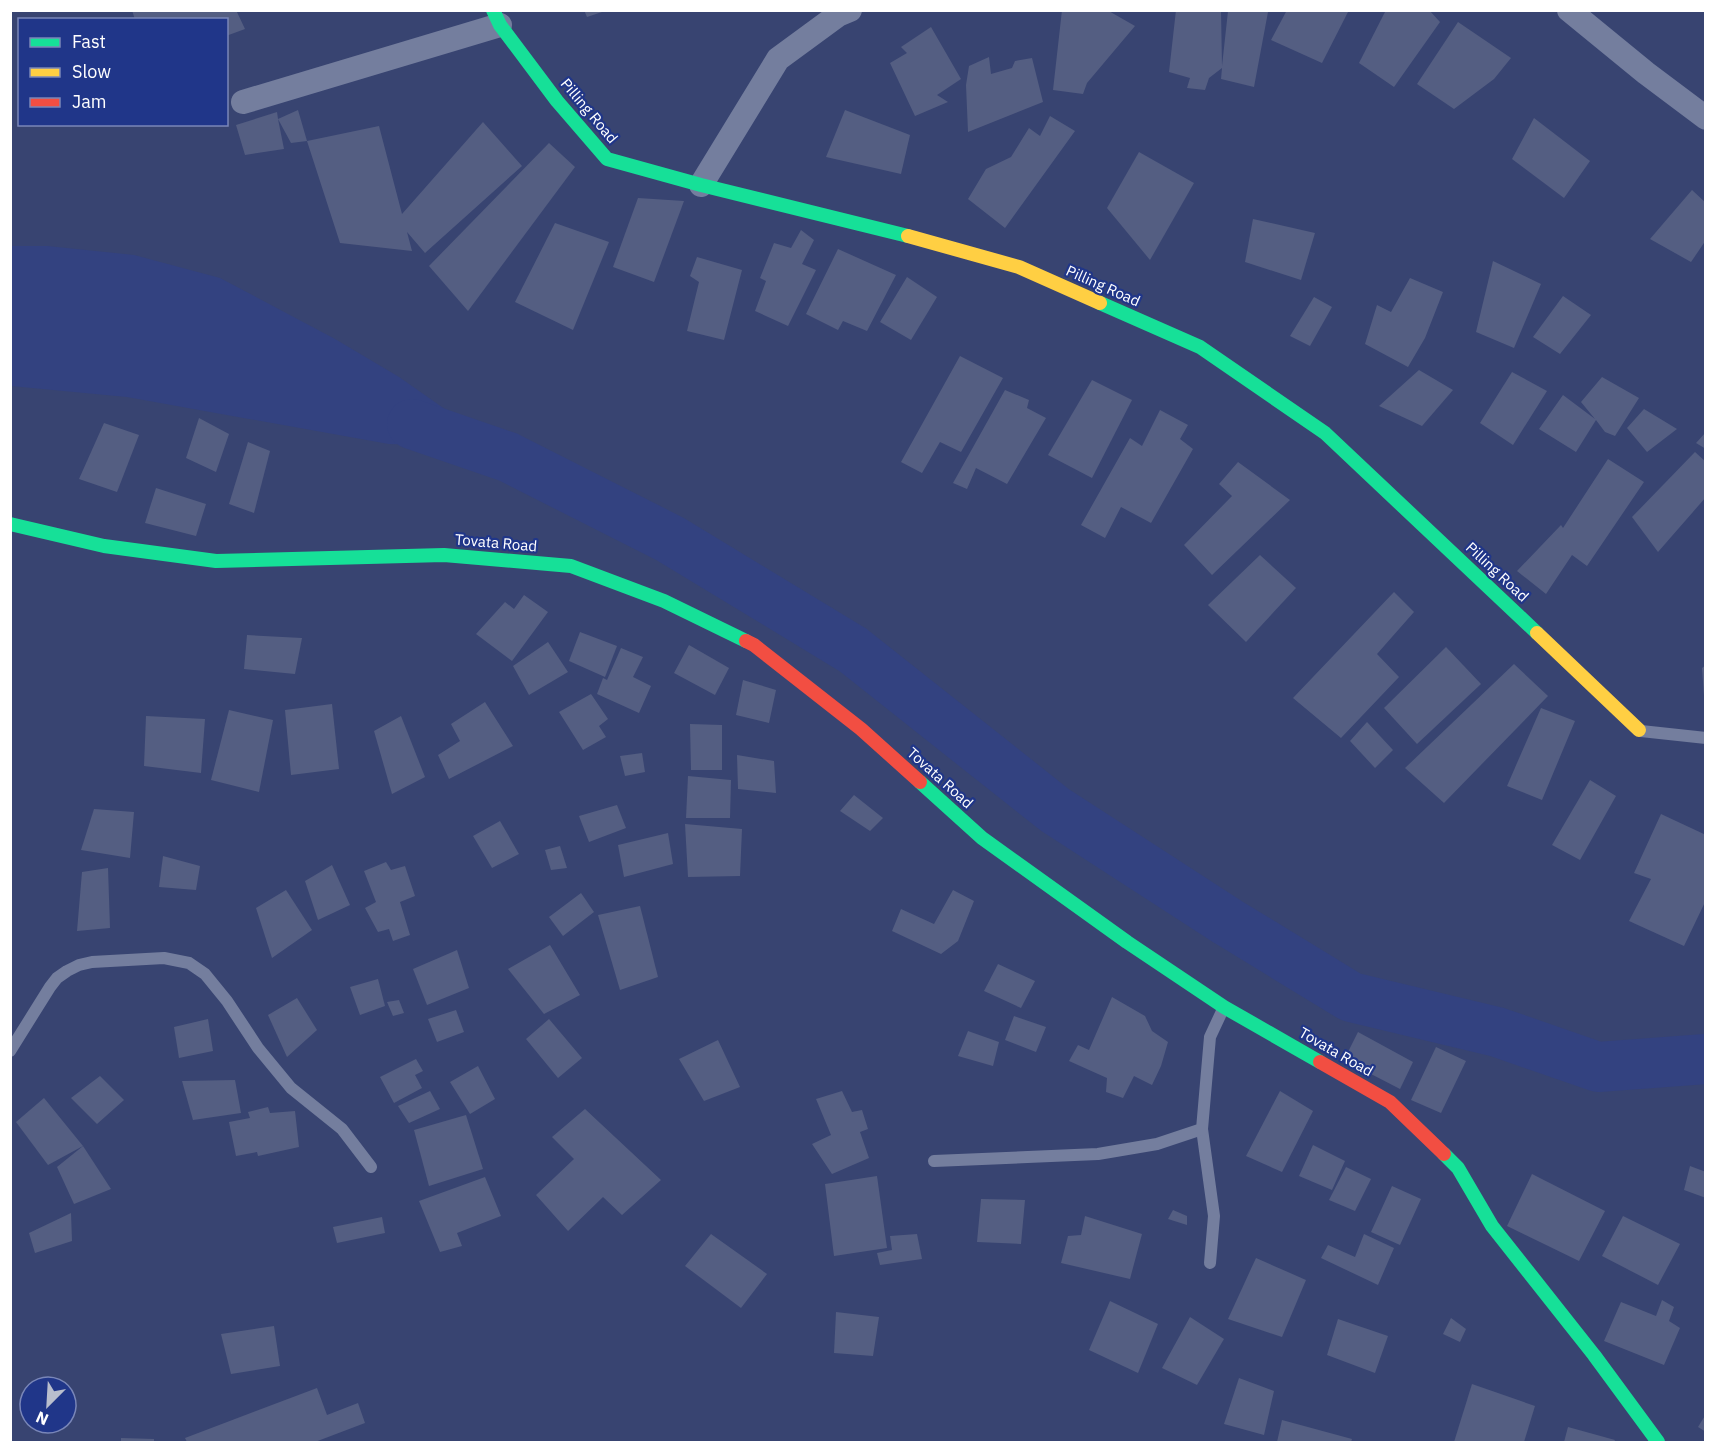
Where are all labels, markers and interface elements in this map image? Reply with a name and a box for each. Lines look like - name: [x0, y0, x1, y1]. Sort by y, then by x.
- legend: [18, 18, 228, 126]
- text: Fast: [72, 30, 106, 53]
- text: Slow: [72, 60, 111, 83]
- street label: Pilling Road: [557, 74, 622, 147]
- text: Jam: [72, 90, 107, 113]
- street label: Pilling Road: [1063, 261, 1143, 310]
- street label: Tovata Road: [454, 529, 538, 556]
- street label: Pilling Road: [1462, 538, 1533, 606]
- street label: Tovata Road: [903, 743, 977, 812]
- street label: Tovata Road: [1296, 1023, 1377, 1080]
- north arrow: [18, 1375, 78, 1435]
- text: N: [33, 1407, 51, 1430]

